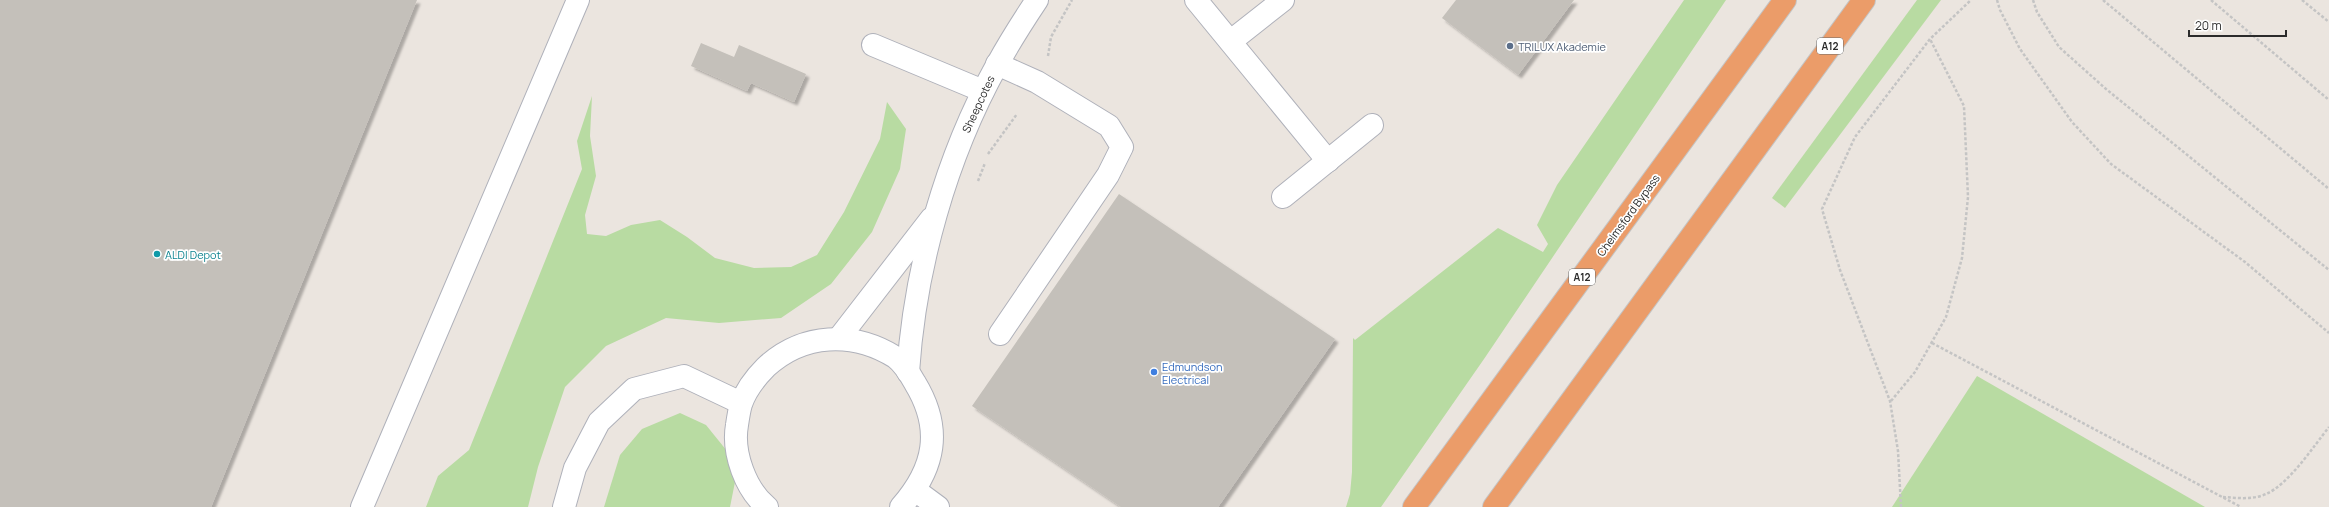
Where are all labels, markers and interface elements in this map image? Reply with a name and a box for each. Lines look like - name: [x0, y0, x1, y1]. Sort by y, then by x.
- scale bar: [2189, 12, 2286, 38]
- text: 20 m: [2195, 17, 2222, 34]
- road number: A12: [1817, 38, 1843, 54]
- place label: TRILUX Akademie: [1518, 39, 1606, 54]
- marker: TRILUX Akademie: [1505, 41, 1515, 51]
- street label: Sheepcotes: [958, 73, 998, 135]
- street label: Chelmsford Bypass: [1593, 171, 1663, 259]
- place label: ALDI Depot: [165, 247, 221, 262]
- marker: ALDI Depot: [152, 249, 162, 259]
- road number: A12: [1569, 269, 1595, 285]
- place label: Edmundson Electrical: [1162, 359, 1222, 387]
- marker: Edmundson Electrical: [1149, 367, 1159, 377]

